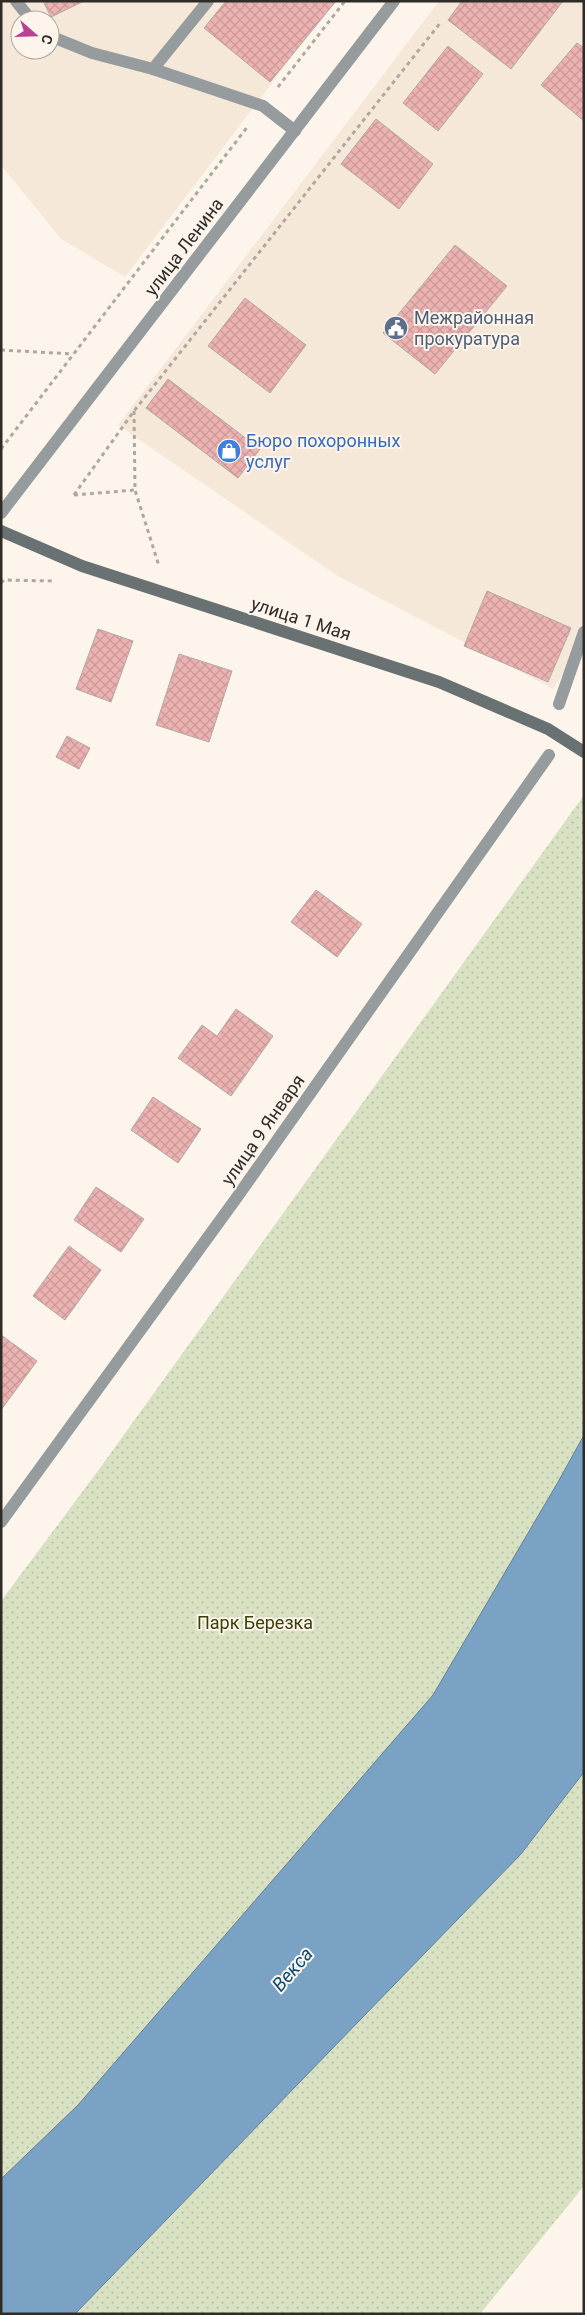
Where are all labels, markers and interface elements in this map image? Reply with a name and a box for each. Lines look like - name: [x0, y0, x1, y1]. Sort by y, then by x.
- north arrow: [10, 10, 60, 60]
- text: С: [38, 32, 56, 46]
- street label: улица Ленина: [140, 194, 227, 300]
- place label: Межрайонная прокуратура: [414, 307, 534, 349]
- public building icon: Межрайонная прокуратура: [383, 315, 409, 341]
- place label: Бюро похоронных услуг: [246, 430, 400, 472]
- shop icon: Бюро похоронных услуг: [216, 438, 242, 464]
- street label: улица 1 Мая: [249, 592, 354, 645]
- street label: улица 9 Января: [217, 1070, 309, 1189]
- park label: Парк Березка: [197, 1612, 313, 1633]
- water label: Векса: [267, 1943, 318, 1996]

